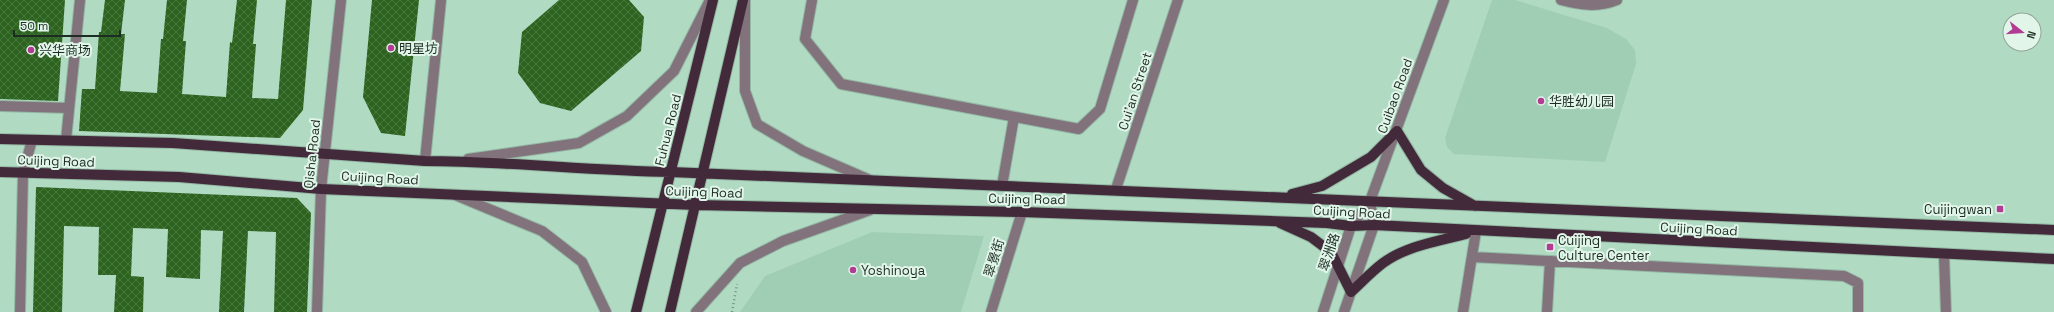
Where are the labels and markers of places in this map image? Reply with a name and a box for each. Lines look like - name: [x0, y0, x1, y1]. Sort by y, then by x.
- place label: 明星坊: [399, 40, 438, 57]
- place label: 兴华商场: [39, 42, 91, 59]
- marker: 明星坊: [386, 43, 396, 53]
- marker: 兴华商场: [26, 45, 36, 55]
- place label: 华胜幼儿园: [1549, 93, 1614, 110]
- marker: 华胜幼儿园: [1536, 96, 1546, 106]
- place label: Cuijingwan: [1924, 201, 1992, 218]
- marker: Cuijingwan: [1995, 204, 2005, 214]
- place label: Cuijing Culture Center: [1558, 232, 1649, 264]
- marker: Cuijing Culture Center: [1545, 242, 1555, 252]
- place label: Yoshinoya: [861, 262, 926, 279]
- marker: Yoshinoya: [848, 265, 858, 275]

